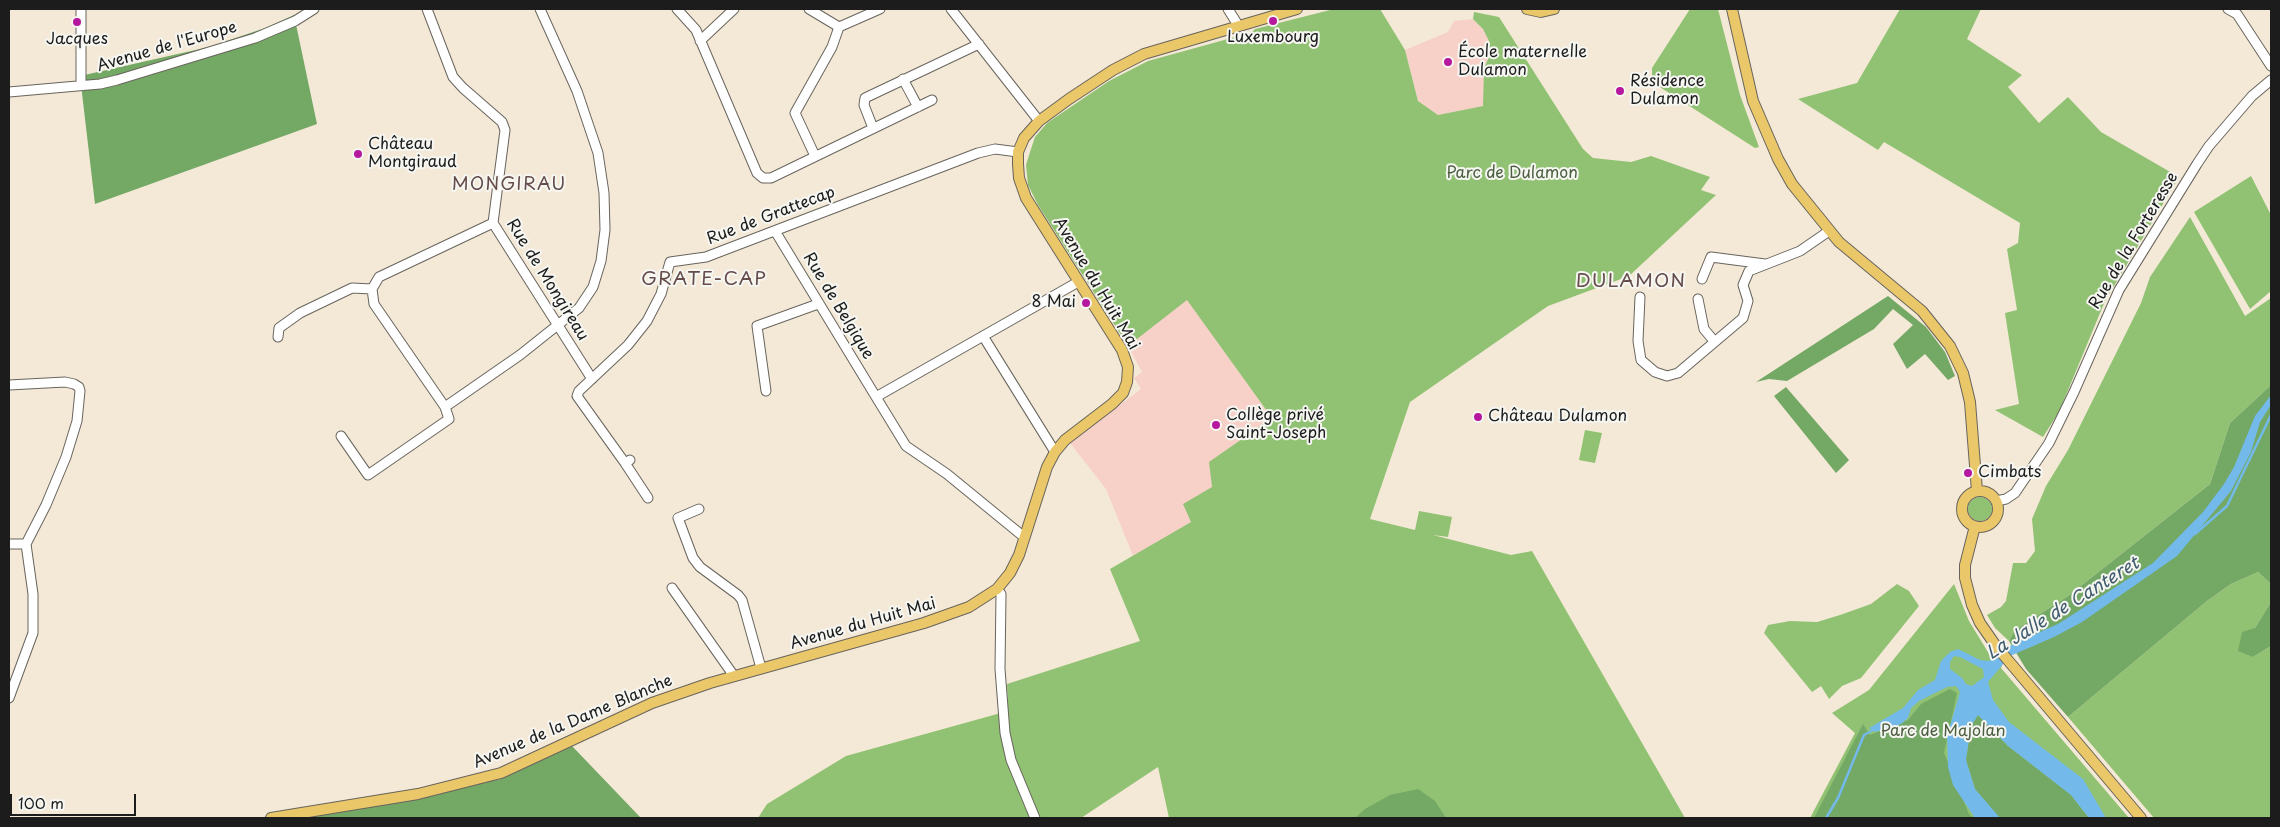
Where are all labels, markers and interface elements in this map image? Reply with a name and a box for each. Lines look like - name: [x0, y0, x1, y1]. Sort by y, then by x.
- marker: Luxembourg: [1267, 15, 1279, 27]
- marker: Jacques: [71, 16, 83, 28]
- street label: Avenue de l'Europe: [95, 18, 239, 76]
- place label: Luxembourg: [1227, 28, 1319, 48]
- place label: Jacques: [46, 30, 108, 50]
- place label: École maternelle Dulamon: [1458, 43, 1587, 81]
- marker: École maternelle Dulamon: [1442, 56, 1454, 68]
- place label: Résidence Dulamon: [1630, 72, 1704, 110]
- marker: Résidence Dulamon: [1614, 85, 1626, 97]
- place label: Château Montgiraud: [368, 135, 457, 173]
- marker: Château Montgiraud: [352, 148, 364, 160]
- park label: Parc de Dulamon: [1446, 164, 1578, 184]
- street label: Rue de la Forteresse: [2085, 169, 2183, 313]
- district label: MONGIRAU: [451, 174, 567, 196]
- street label: Rue de Grattecap: [704, 183, 838, 249]
- street label: Avenue du Huit Mai: [1049, 214, 1143, 354]
- street label: Rue de Mongireau: [502, 215, 592, 345]
- street label: Rue de Belgique: [799, 249, 877, 363]
- district label: GRATE-CAP: [640, 269, 768, 291]
- district label: DULAMON: [1576, 271, 1686, 293]
- place label: 8 Mai: [1031, 293, 1076, 313]
- marker: 8 Mai: [1080, 297, 1092, 309]
- place label: Collège privé Saint-Joseph: [1226, 406, 1326, 444]
- place label: Château Dulamon: [1488, 407, 1627, 427]
- marker: Château Dulamon: [1472, 411, 1484, 423]
- marker: Collège privé Saint-Joseph: [1210, 419, 1222, 431]
- place label: Cimbats: [1978, 463, 2041, 483]
- marker: Cimbats: [1962, 467, 1974, 479]
- water label: La Jalle de Canteret: [1983, 553, 2143, 665]
- street label: Avenue du Huit Mai: [788, 594, 938, 654]
- street label: Avenue de la Dame Blanche: [471, 671, 675, 773]
- park label: Parc de Majolan: [1880, 722, 2006, 742]
- scale bar: [12, 784, 139, 816]
- text: 100 m: [18, 791, 64, 814]

